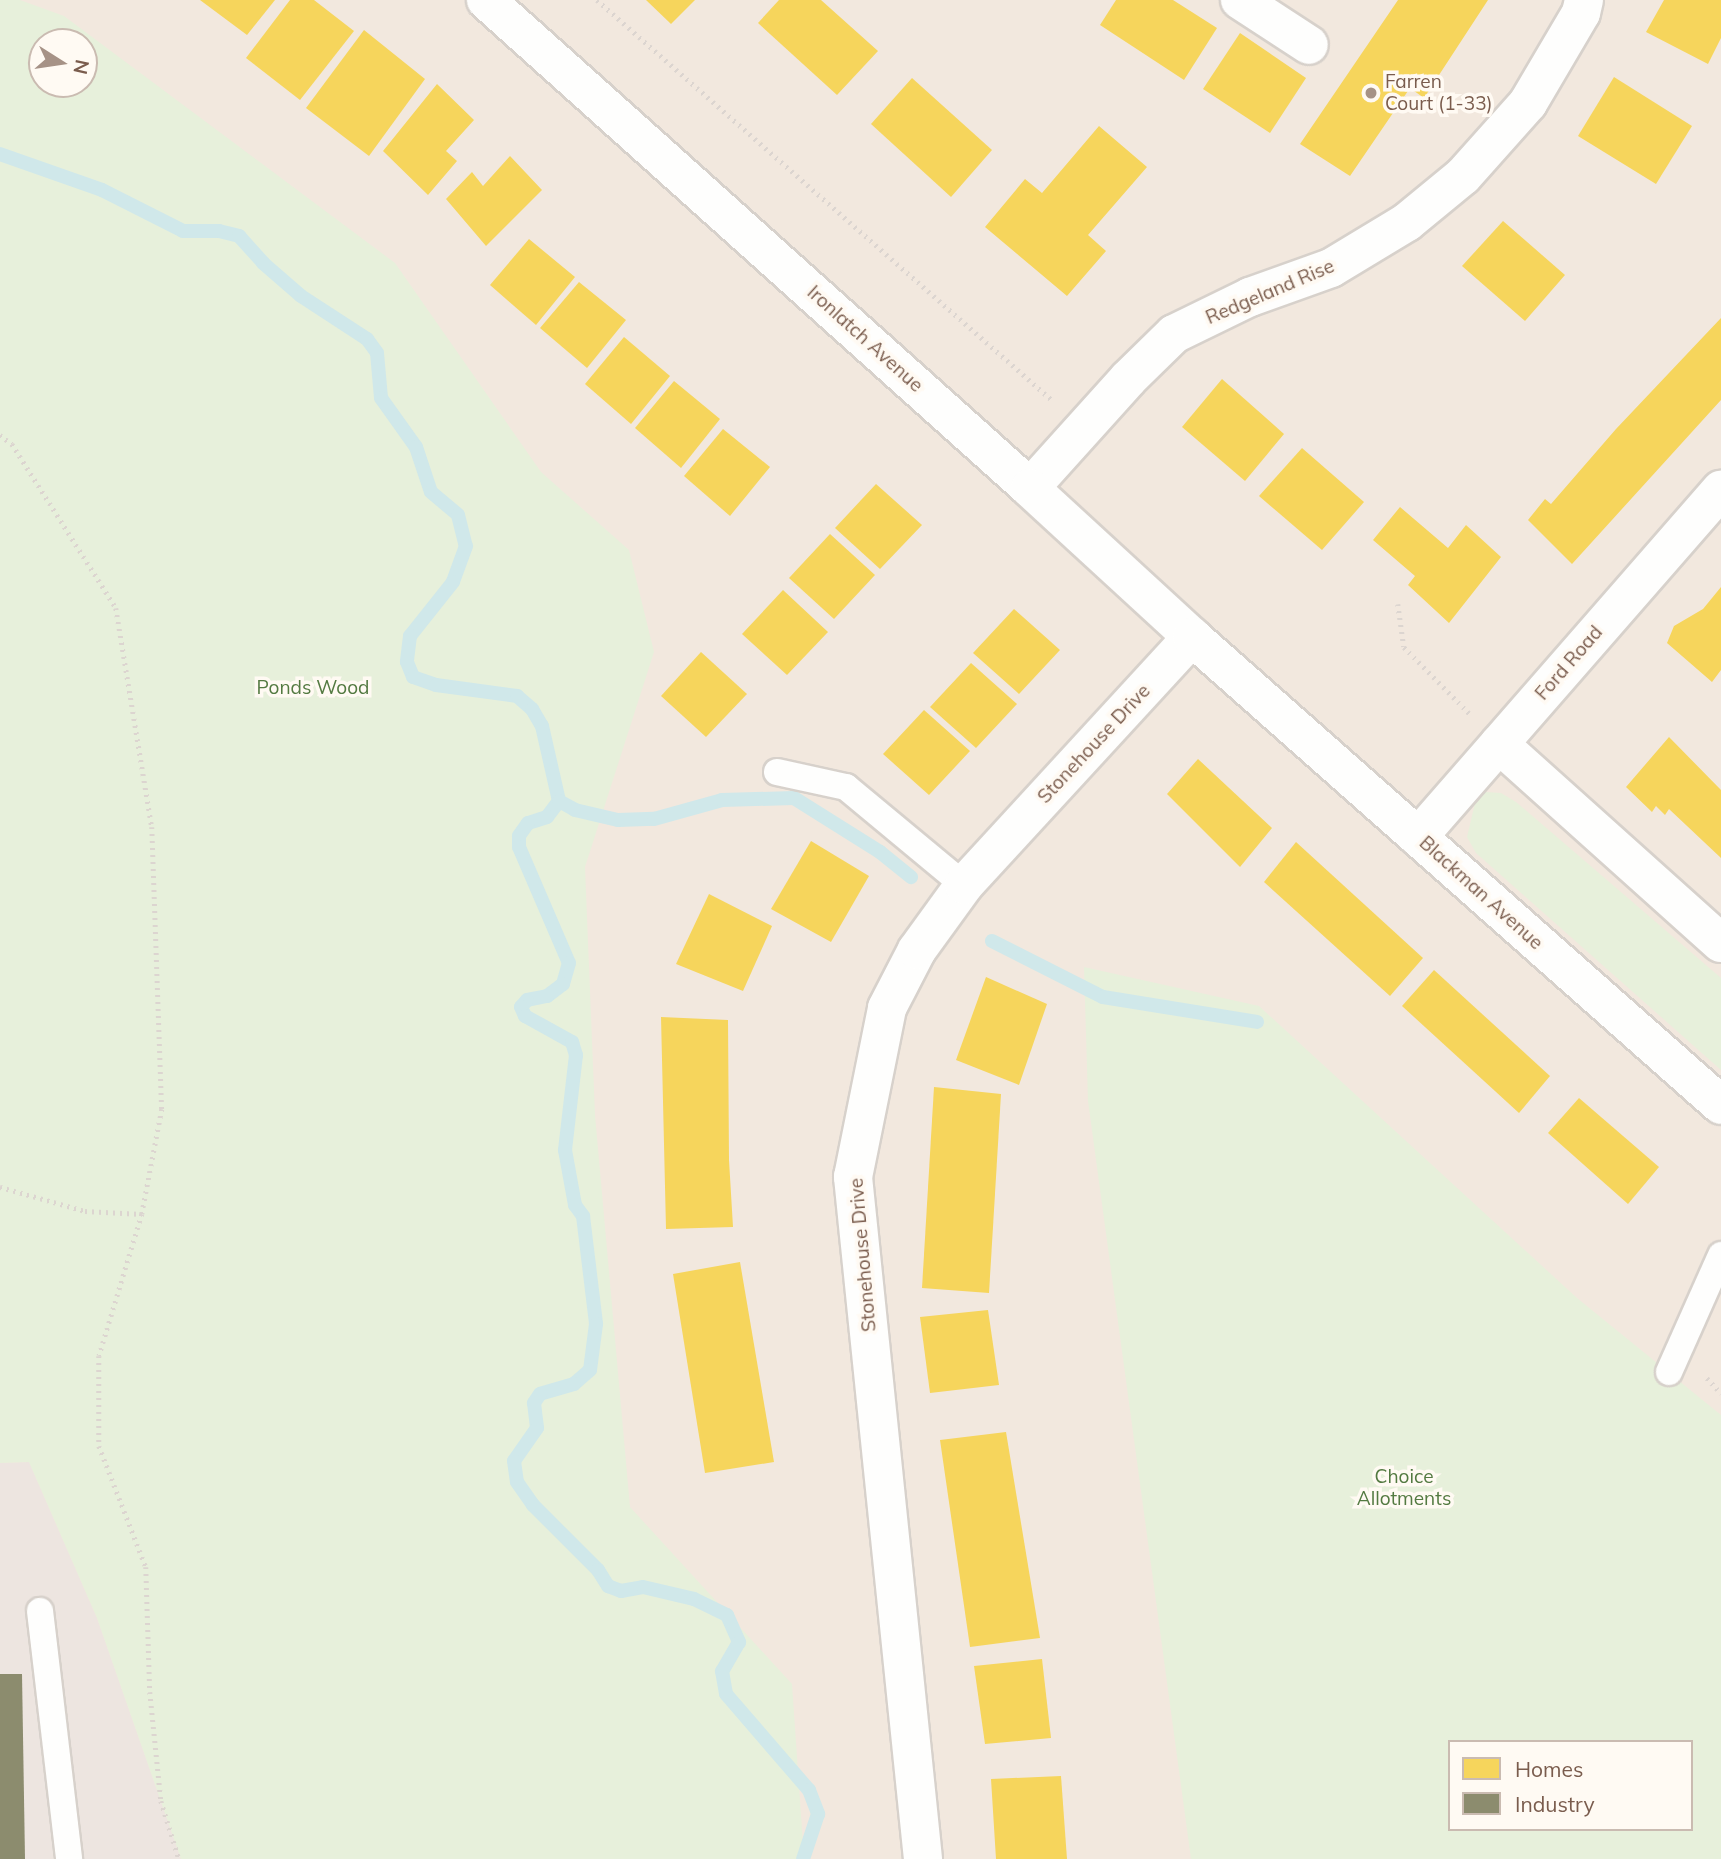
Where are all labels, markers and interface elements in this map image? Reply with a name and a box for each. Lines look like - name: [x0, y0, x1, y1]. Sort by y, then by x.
- north arrow: [28, 28, 98, 98]
- text: N: [68, 57, 95, 76]
- place label: Farren Court (1-33): [1385, 71, 1493, 115]
- marker: Farren Court (1-33): [1363, 85, 1379, 101]
- street label: Redgeland Rise: [1202, 255, 1338, 329]
- street label: Ironlatch Avenue: [802, 281, 928, 397]
- street label: Ford Road: [1531, 621, 1607, 705]
- park label: Ponds Wood: [257, 677, 369, 699]
- street label: Stonehouse Drive: [1033, 680, 1155, 808]
- street label: Blackman Avenue: [1415, 832, 1547, 954]
- street label: Stonehouse Drive: [845, 1177, 881, 1333]
- park label: Choice Allotments: [1357, 1466, 1451, 1510]
- legend: [1448, 1740, 1693, 1831]
- text: Homes: [1515, 1756, 1583, 1782]
- text: Industry: [1515, 1791, 1595, 1817]

